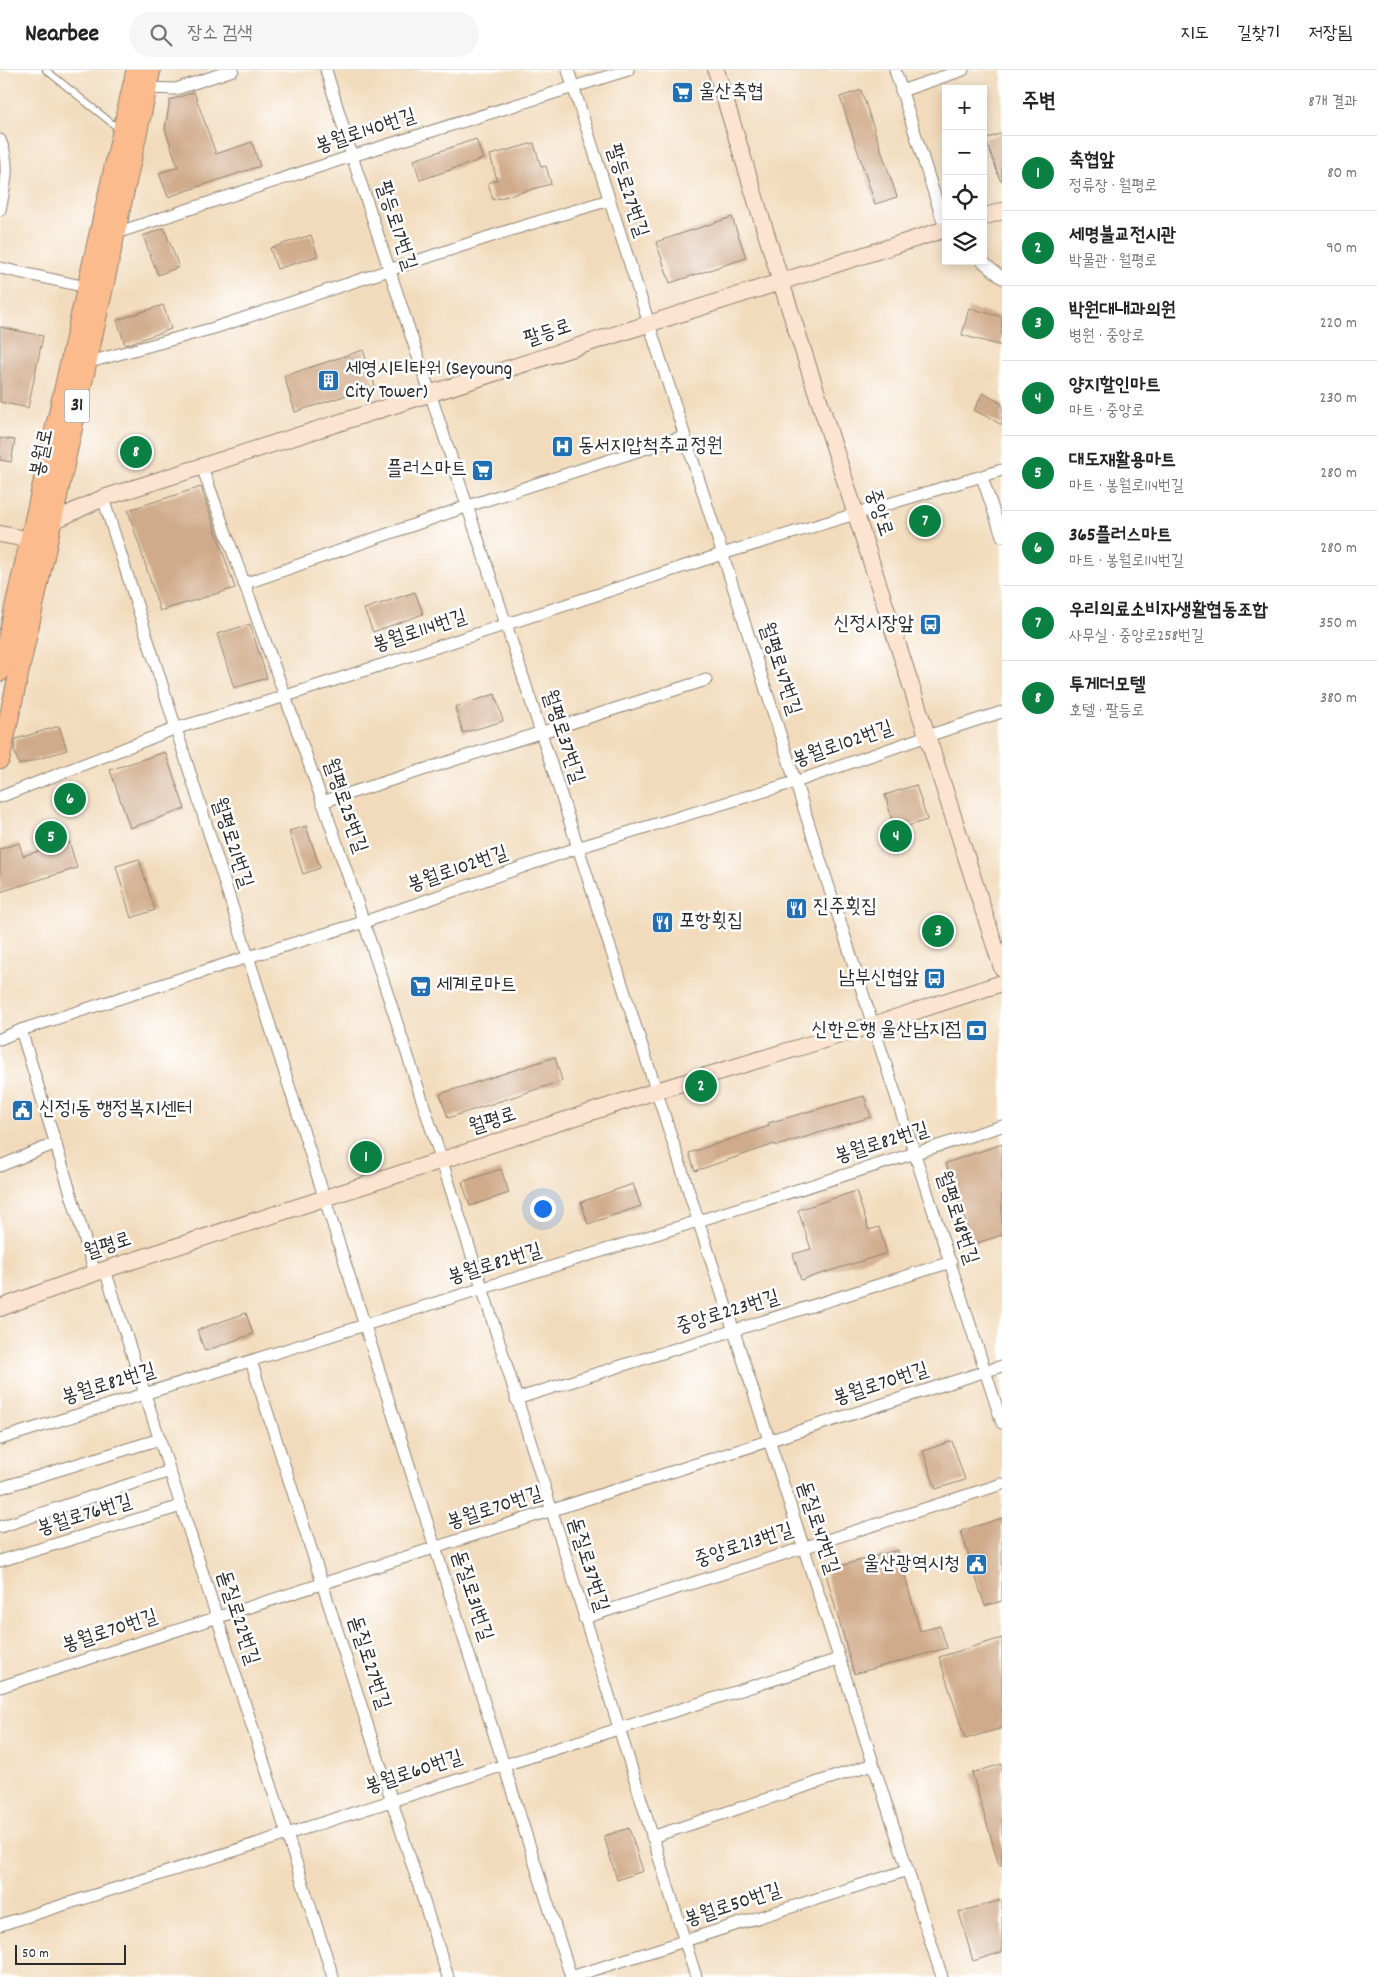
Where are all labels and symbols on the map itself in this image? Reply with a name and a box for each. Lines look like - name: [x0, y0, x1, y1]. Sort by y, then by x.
- place label: 울산축협: [699, 79, 763, 107]
- supermarket icon: 울산축협: [671, 81, 695, 105]
- street label: 봉월로140번길: [312, 103, 420, 161]
- street label: 팔등로27번길: [598, 141, 654, 241]
- street label: 팔등로17번길: [367, 178, 423, 274]
- street label: 팔등로: [521, 313, 575, 355]
- place label: 세영시티타워 (Seyoung City Tower): [345, 356, 512, 407]
- building icon: 세영시티타워 (Seyoung City Tower): [317, 369, 341, 393]
- road number: 31: [64, 390, 90, 422]
- street label: 봉월로: [24, 426, 62, 480]
- pin: 8: [120, 433, 152, 471]
- place label: 동서지압척추교정원: [578, 433, 723, 461]
- hospital icon: 동서지압척추교정원: [550, 435, 574, 459]
- place label: 플러스마트: [387, 456, 467, 484]
- supermarket icon: 플러스마트: [471, 458, 495, 482]
- street label: 중앙로: [857, 486, 899, 540]
- pin: 7: [909, 502, 941, 540]
- street label: 봉월로114번길: [369, 604, 471, 660]
- place label: 신정시장앞: [834, 611, 914, 639]
- bus stop icon: 신정시장앞: [918, 613, 942, 637]
- street label: 월평로47번길: [751, 619, 807, 719]
- street label: 월평로37번길: [534, 687, 590, 787]
- street label: 봉월로102번길: [789, 715, 897, 775]
- street label: 월평로25번길: [315, 755, 373, 857]
- pin: 6: [54, 780, 86, 818]
- street label: 월평로21번길: [203, 794, 259, 892]
- pin: 4: [880, 817, 912, 855]
- pin: 5: [35, 818, 67, 856]
- street label: 봉월로102번길: [404, 840, 512, 900]
- place label: 진주횟집: [813, 894, 877, 922]
- restaurant icon: 진주횟집: [785, 896, 809, 920]
- place label: 포항횟집: [679, 908, 743, 936]
- restaurant icon: 포항횟집: [651, 910, 675, 934]
- pin: 3: [922, 912, 954, 950]
- place label: 남부신협앞: [839, 965, 919, 993]
- bus stop icon: 남부신협앞: [923, 967, 947, 991]
- place label: 세계로마트: [436, 972, 516, 1000]
- supermarket icon: 세계로마트: [408, 974, 432, 998]
- place label: 신한은행 울산남지점: [812, 1017, 961, 1045]
- bank icon: 신한은행 울산남지점: [965, 1019, 989, 1043]
- pin: 2: [685, 1067, 717, 1105]
- place label: 신정1동 행정복지센터: [39, 1096, 193, 1124]
- public building icon: 신정1동 행정복지센터: [11, 1098, 35, 1122]
- street label: 월평로: [466, 1101, 520, 1143]
- street label: 봉월로82번길: [831, 1116, 933, 1172]
- pin: 1: [350, 1138, 382, 1176]
- street label: 월평로48번길: [928, 1168, 984, 1268]
- your location: [530, 1196, 556, 1222]
- street label: 월평로: [81, 1226, 135, 1268]
- street label: 봉월로82번길: [444, 1237, 546, 1293]
- street label: 중앙로223번길: [673, 1284, 783, 1342]
- street label: 봉월로70번길: [830, 1356, 932, 1414]
- street label: 봉월로82번길: [58, 1357, 160, 1413]
- street label: 돋질로47번길: [789, 1478, 845, 1578]
- street label: 봉월로70번길: [444, 1480, 546, 1538]
- street label: 봉월로76번길: [34, 1488, 136, 1544]
- street label: 돋질로37번길: [559, 1515, 615, 1615]
- street label: 중앙로213번길: [691, 1517, 797, 1575]
- street label: 돋질로31번길: [443, 1547, 499, 1645]
- place label: 울산광역시청: [863, 1551, 960, 1579]
- public building icon: 울산광역시청: [964, 1553, 988, 1577]
- street label: 돋질로22번길: [209, 1567, 265, 1669]
- street label: 봉월로70번길: [59, 1603, 161, 1661]
- street label: 돋질로27번길: [340, 1613, 396, 1713]
- street label: 봉월로60번길: [362, 1744, 466, 1802]
- street label: 봉월로50번길: [681, 1877, 785, 1935]
- scale bar: [15, 1942, 126, 1965]

